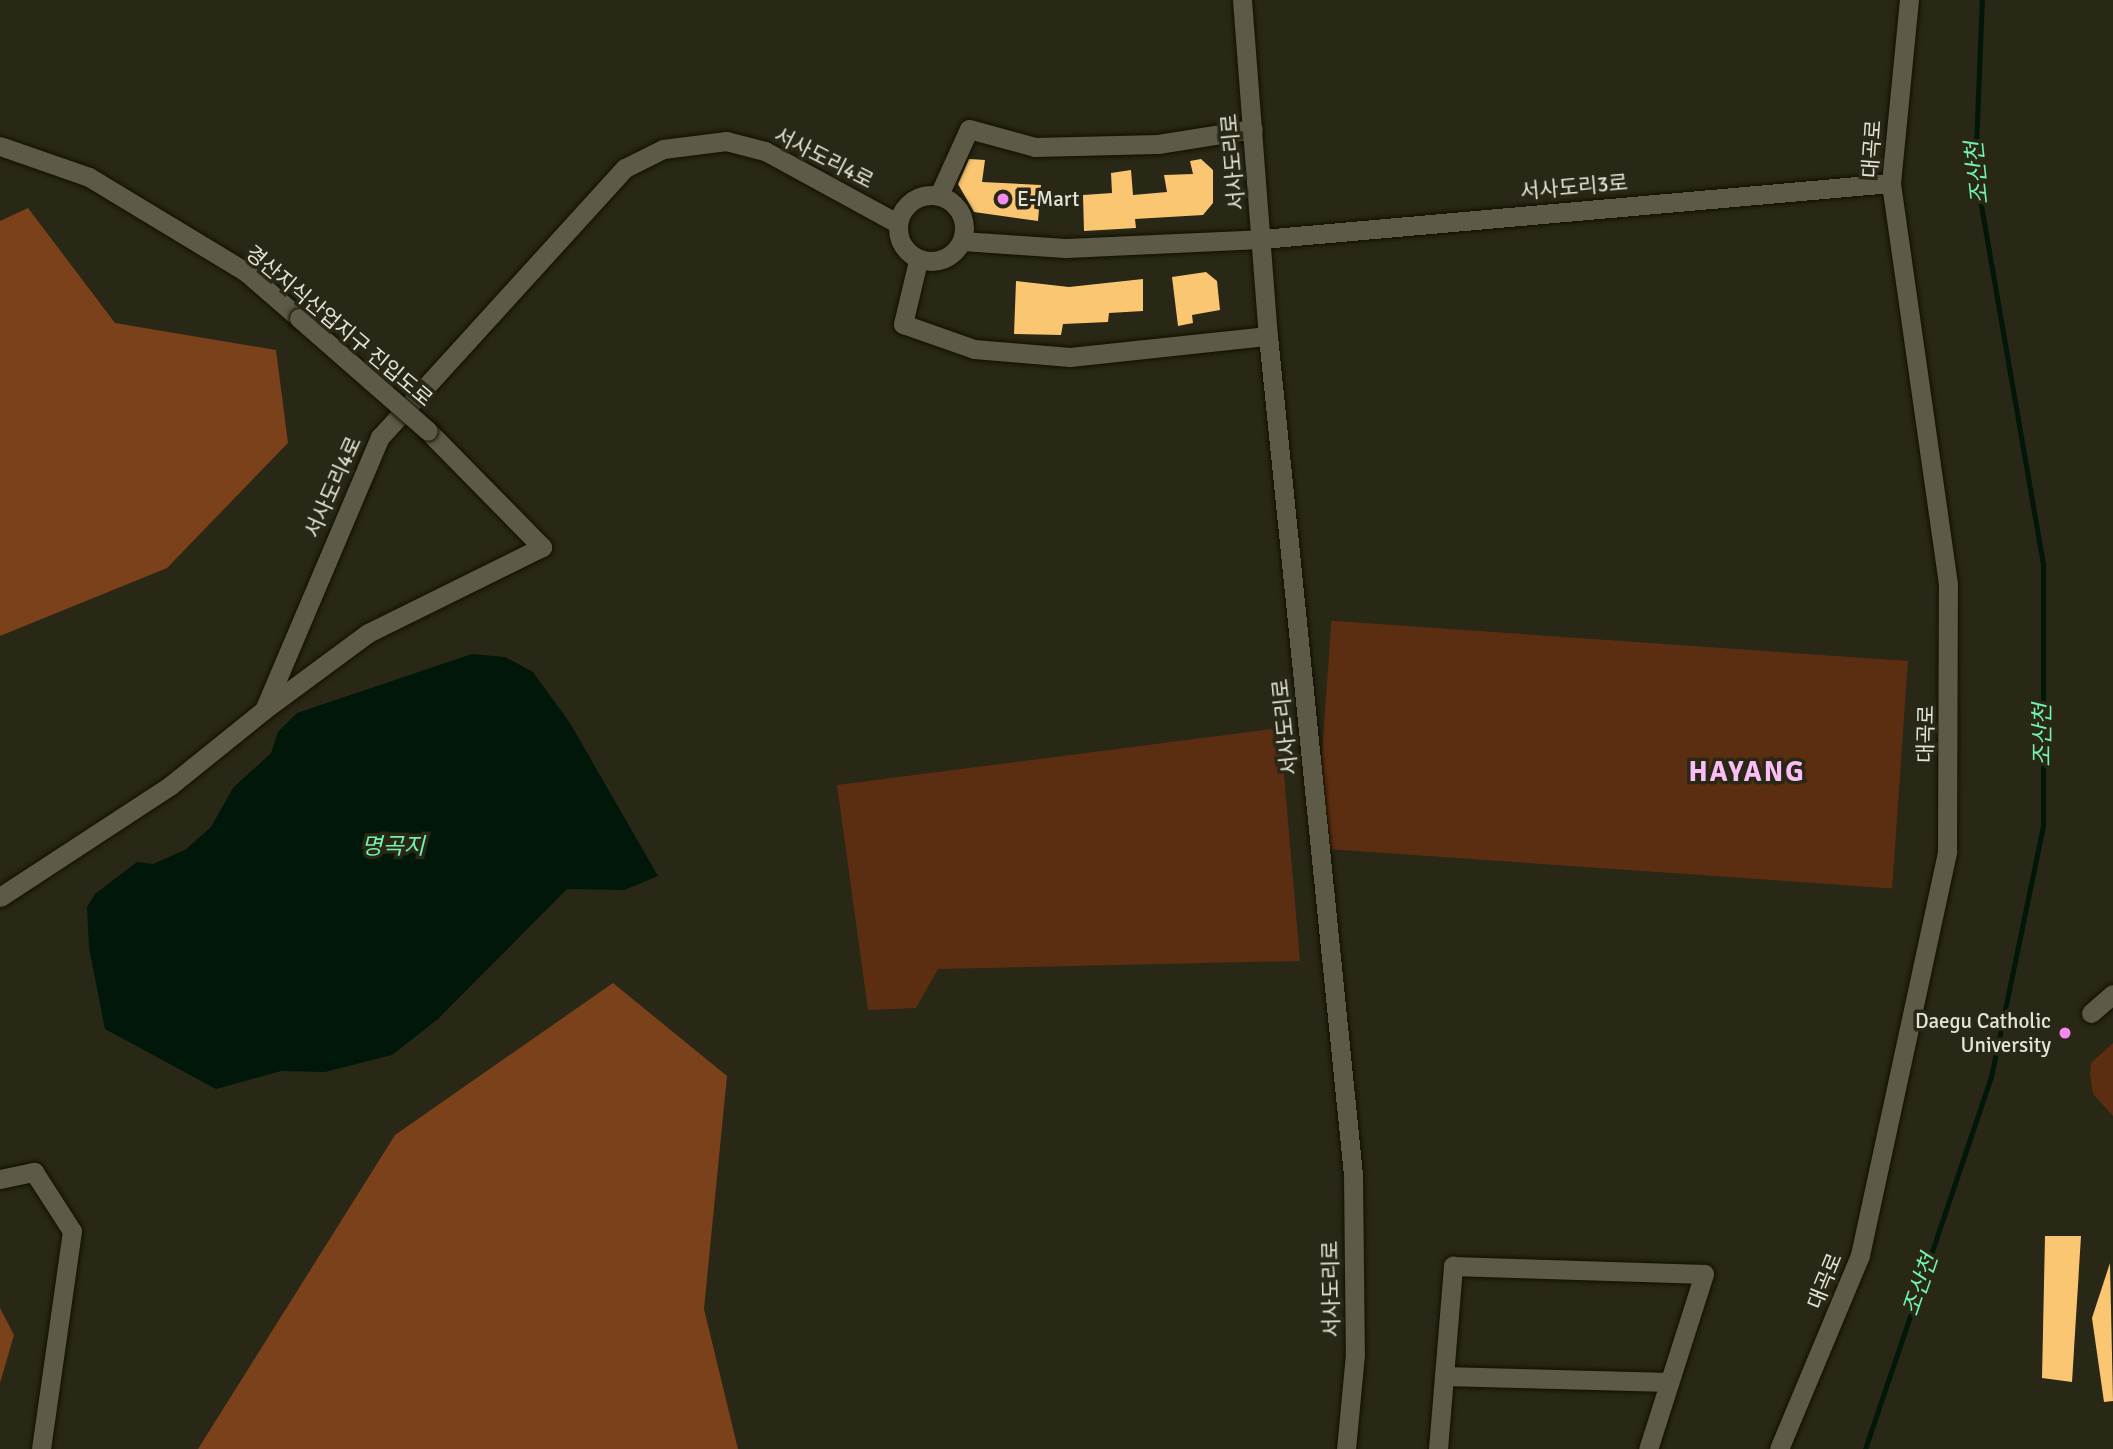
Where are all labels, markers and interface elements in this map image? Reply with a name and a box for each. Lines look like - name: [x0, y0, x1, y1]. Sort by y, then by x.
- street label: 서사도리로: [1216, 113, 1250, 211]
- street label: 대곡로: [1857, 119, 1887, 179]
- street label: 서사도리4로: [770, 122, 878, 194]
- water label: 조산천: [1961, 140, 1995, 206]
- street label: 서사도리3로: [1519, 170, 1629, 204]
- place label: E-Mart: [1017, 186, 1079, 212]
- marker: E-Mart: [995, 191, 1011, 207]
- street label: 경산지식산업지구 진입도로: [240, 240, 438, 412]
- street label: 서사도리4로: [300, 433, 366, 541]
- street label: 서사도리로: [1267, 678, 1303, 776]
- water label: 조산천: [2029, 703, 2057, 767]
- street label: 대곡로: [1913, 705, 1939, 763]
- district label: HAYANG: [1689, 755, 1805, 789]
- water label: 명곡지: [361, 833, 425, 861]
- place label: Daegu Catholic University: [1915, 1008, 2051, 1058]
- marker: Daegu Catholic University: [2057, 1025, 2073, 1041]
- street label: 서사도리로: [1318, 1240, 1344, 1338]
- street label: 대곡로: [1802, 1249, 1848, 1313]
- water label: 조산천: [1898, 1250, 1944, 1320]

